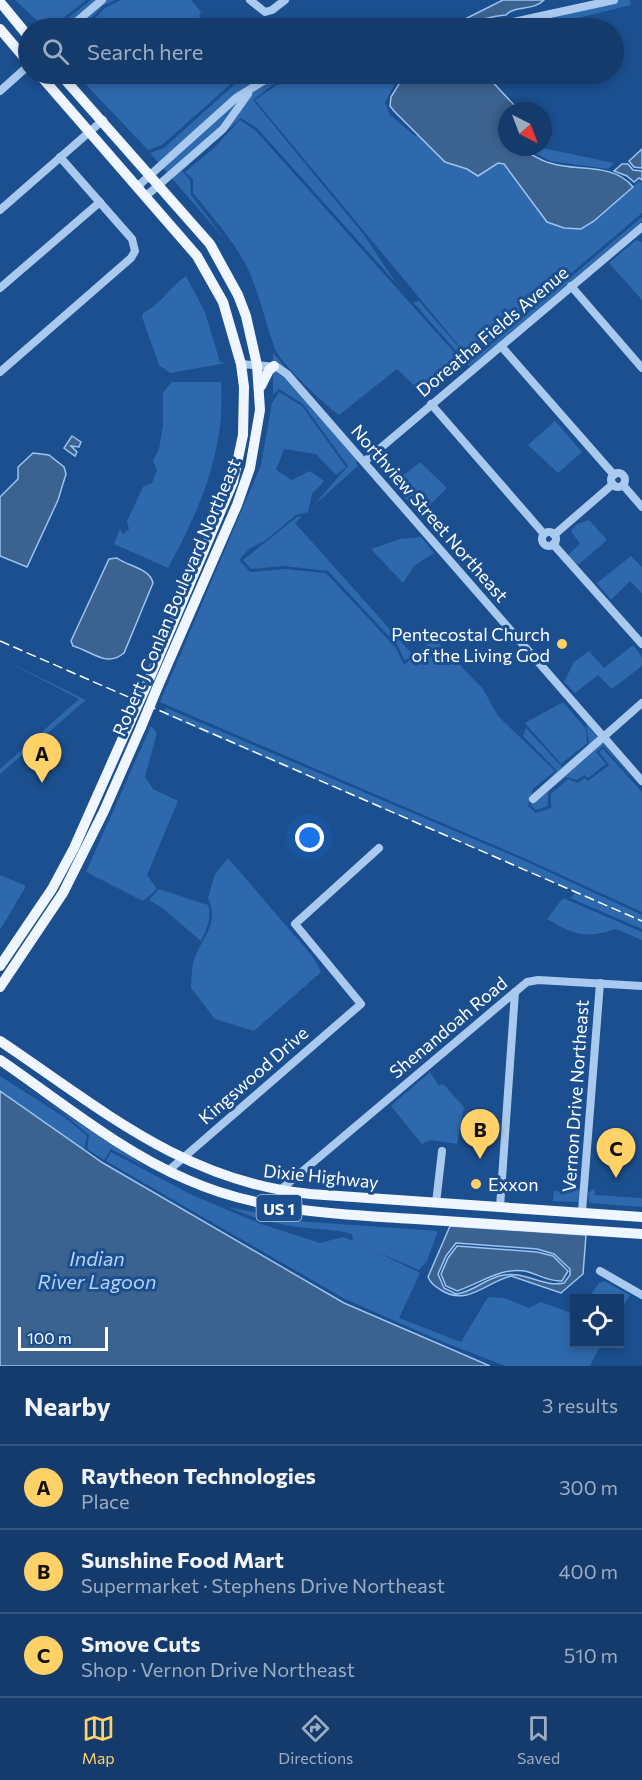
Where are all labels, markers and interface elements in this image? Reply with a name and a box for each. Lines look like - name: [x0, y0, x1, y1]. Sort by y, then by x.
- search box: [18, 18, 624, 84]
- icon: search: [39, 35, 72, 68]
- text: Search here: [87, 38, 203, 65]
- north arrow: [498, 102, 552, 156]
- street label: Doreatha Fields Avenue: [412, 261, 572, 401]
- street label: Northview Street Northeast: [347, 420, 513, 606]
- street label: Robert J Conlan Boulevard Northeast: [107, 455, 245, 739]
- place label: Pentecostal Church of the Living God: [391, 623, 550, 666]
- marker: Pentecostal Church of the Living God: [555, 637, 569, 651]
- pin: A: [22, 734, 62, 783]
- your location: [295, 823, 324, 852]
- street label: Shenandoah Road: [385, 971, 511, 1083]
- street label: Vernon Drive Northeast: [557, 999, 593, 1193]
- street label: Kingswood Drive: [194, 1022, 312, 1128]
- pin: B: [460, 1110, 500, 1159]
- pin: C: [596, 1128, 636, 1178]
- street label: Dixie Highway: [262, 1159, 380, 1193]
- place label: Exxon: [488, 1173, 539, 1195]
- marker: Exxon: [469, 1177, 483, 1191]
- road number: US 1: [256, 1195, 302, 1221]
- water label: Indian River Lagoon: [38, 1246, 156, 1293]
- map controls: [570, 1294, 624, 1348]
- button: locate: [570, 1294, 624, 1348]
- scale bar: [18, 1324, 108, 1352]
- text: 100 m: [27, 1328, 72, 1347]
- text: Nearby: [24, 1390, 111, 1421]
- text: 3 results: [542, 1393, 618, 1417]
- text: Raytheon Technologies: [81, 1462, 316, 1489]
- text: A: [36, 1475, 51, 1499]
- text: 300 m: [559, 1475, 618, 1499]
- text: Place: [81, 1489, 130, 1513]
- text: Sunshine Food Mart: [81, 1546, 284, 1573]
- text: B: [37, 1559, 50, 1583]
- text: 400 m: [559, 1559, 618, 1583]
- text: Supermarket · Stephens Drive Northeast: [81, 1573, 445, 1597]
- text: Smove Cuts: [81, 1630, 200, 1657]
- text: C: [37, 1643, 50, 1667]
- text: 510 m: [564, 1643, 618, 1667]
- text: Shop · Vernon Drive Northeast: [81, 1657, 355, 1681]
- tab: Map: [82, 1712, 115, 1767]
- tab: Directions: [278, 1712, 353, 1767]
- tab: Saved: [517, 1712, 560, 1767]

